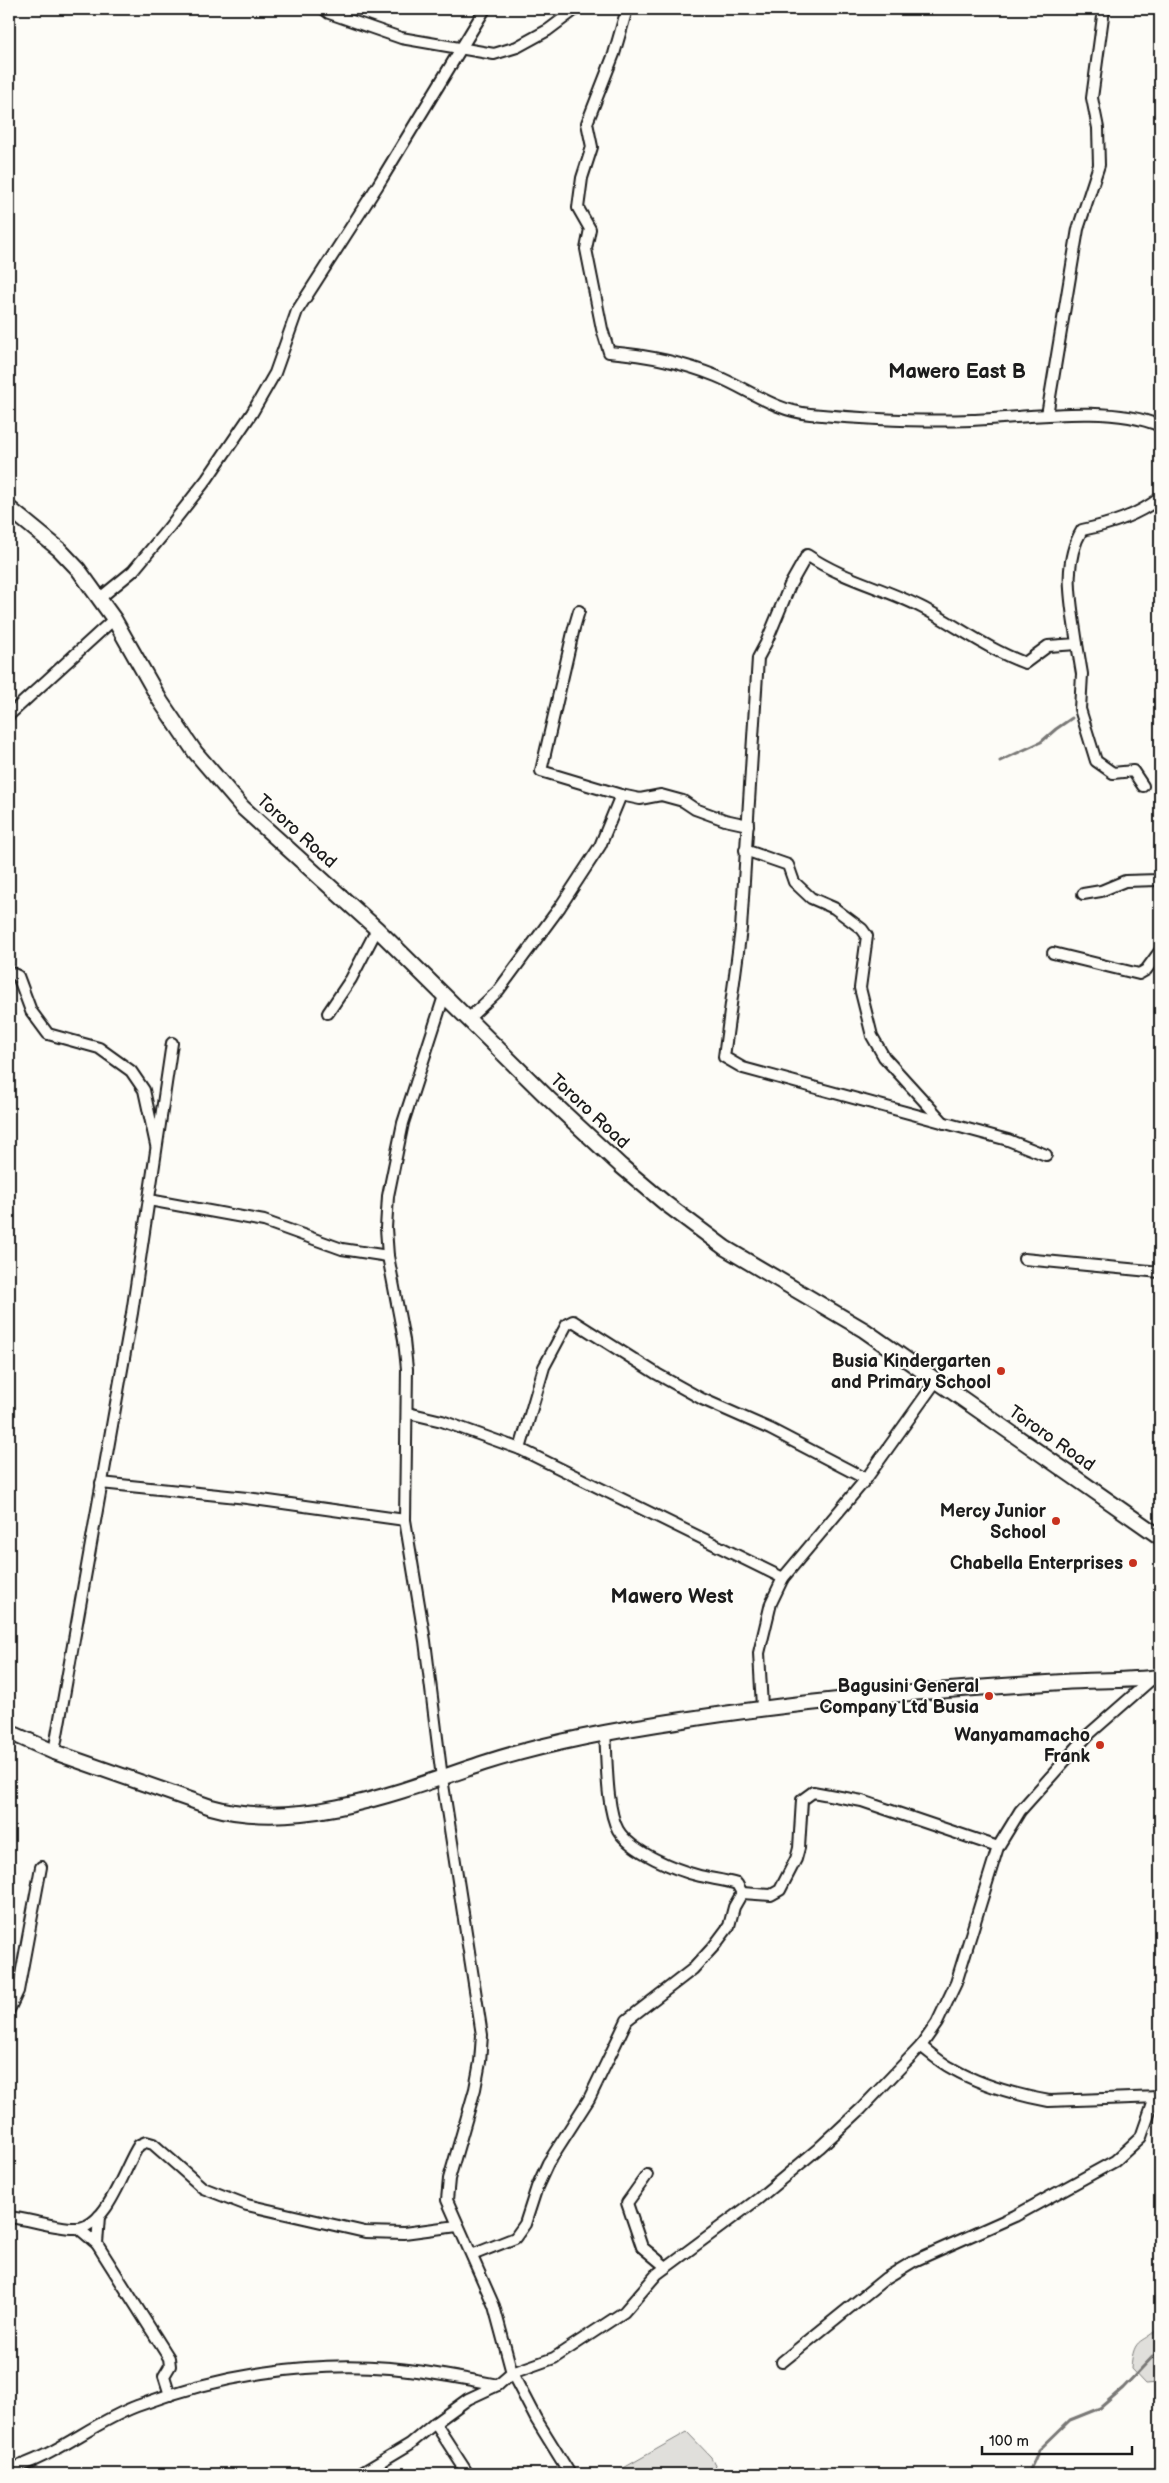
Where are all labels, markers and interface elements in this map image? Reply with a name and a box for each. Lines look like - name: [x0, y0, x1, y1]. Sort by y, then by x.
- district label: Mawero East B: [888, 360, 1026, 384]
- street label: Tororo Road: [252, 790, 341, 873]
- street label: Tororo Road: [546, 1069, 633, 1153]
- place label: Busia Kindergarten and Primary School: [831, 1351, 991, 1393]
- marker: Busia Kindergarten and Primary School: [995, 1365, 1007, 1377]
- street label: Tororo Road: [1005, 1401, 1099, 1476]
- place label: Mercy Junior School: [940, 1501, 1047, 1543]
- marker: Mercy Junior School: [1050, 1515, 1062, 1527]
- place label: Chabella Enterprises: [950, 1553, 1123, 1574]
- marker: Chabella Enterprises: [1127, 1557, 1139, 1569]
- district label: Mawero West: [611, 1585, 734, 1609]
- place label: Bagusini General Company Ltd Busia: [819, 1676, 979, 1718]
- marker: Bagusini General Company Ltd Busia: [983, 1690, 995, 1702]
- place label: Wanyamamacho Frank: [954, 1725, 1091, 1767]
- marker: Wanyamamacho Frank: [1094, 1739, 1106, 1751]
- scale bar: [982, 2423, 1132, 2455]
- text: 100 m: [989, 2432, 1029, 2451]

